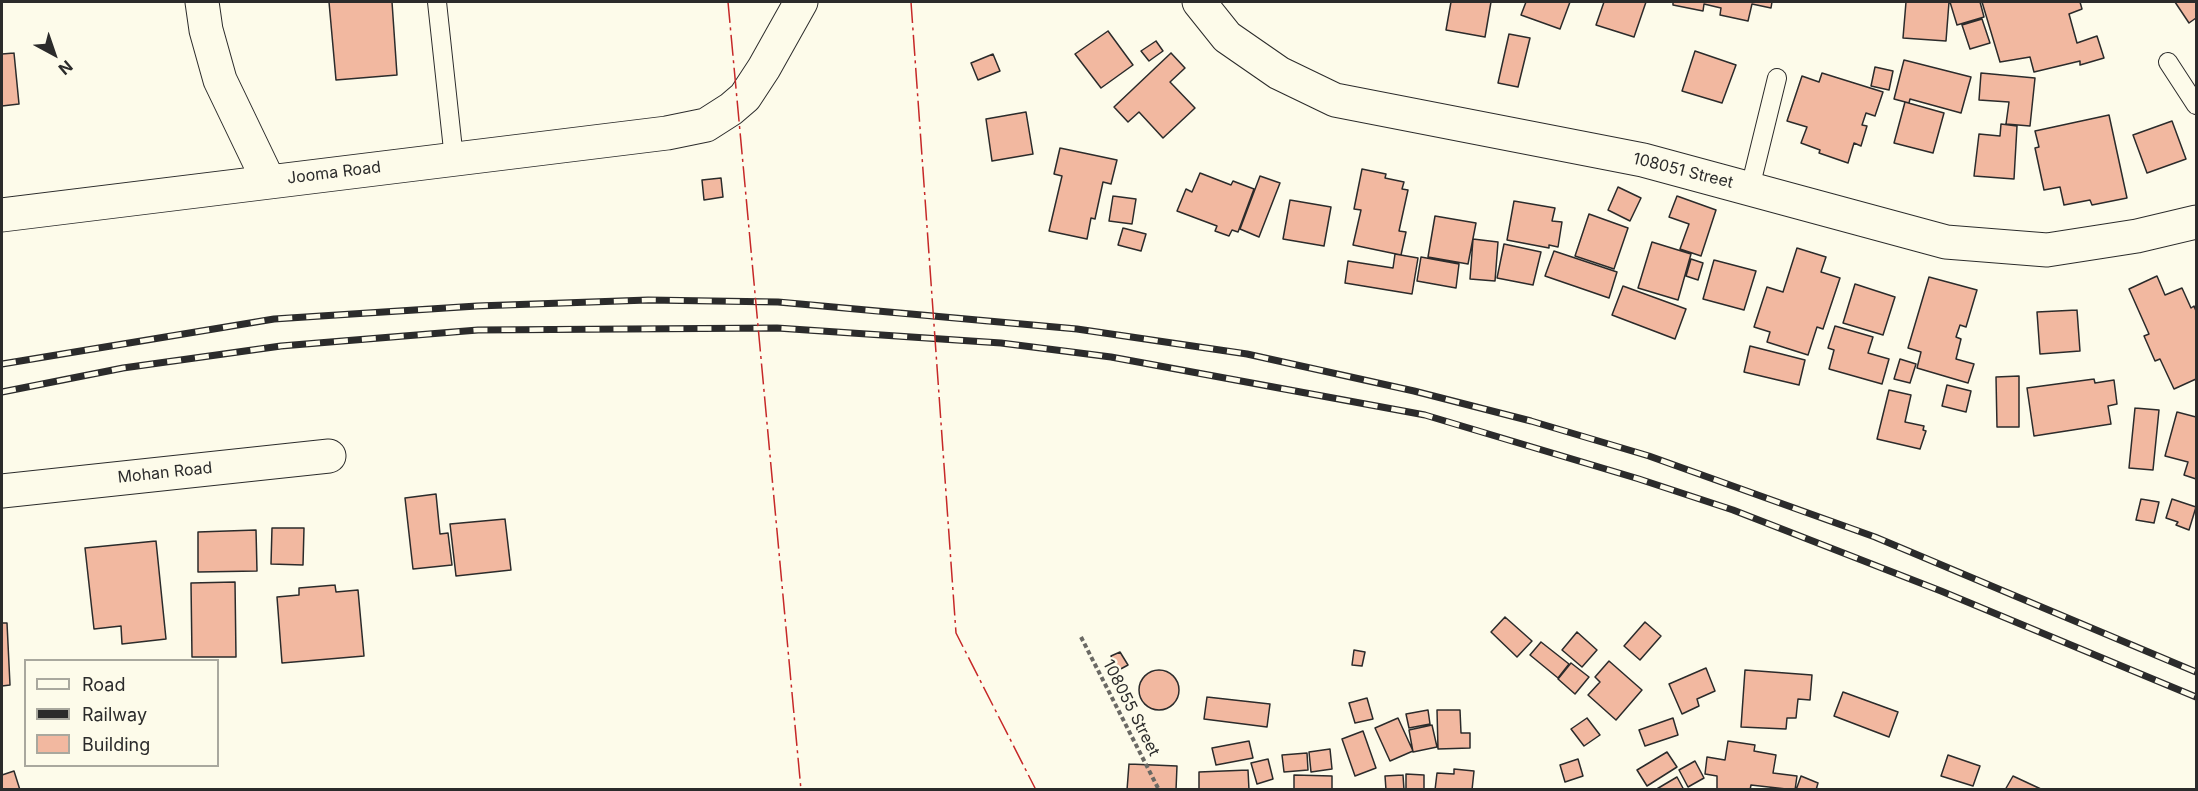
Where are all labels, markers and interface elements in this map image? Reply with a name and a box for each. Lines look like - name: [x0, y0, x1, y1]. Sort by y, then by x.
- north arrow: [24, 24, 84, 84]
- text: N: [54, 56, 77, 79]
- street label: 108051 Street: [1631, 149, 1735, 193]
- street label: Jooma Road: [286, 158, 382, 188]
- street label: Mohan Road: [117, 458, 213, 488]
- street label: 108055 Street: [1098, 657, 1164, 759]
- legend: [24, 659, 219, 767]
- text: Road: [82, 674, 125, 695]
- text: Railway: [82, 704, 147, 725]
- text: Building: [82, 734, 150, 755]

